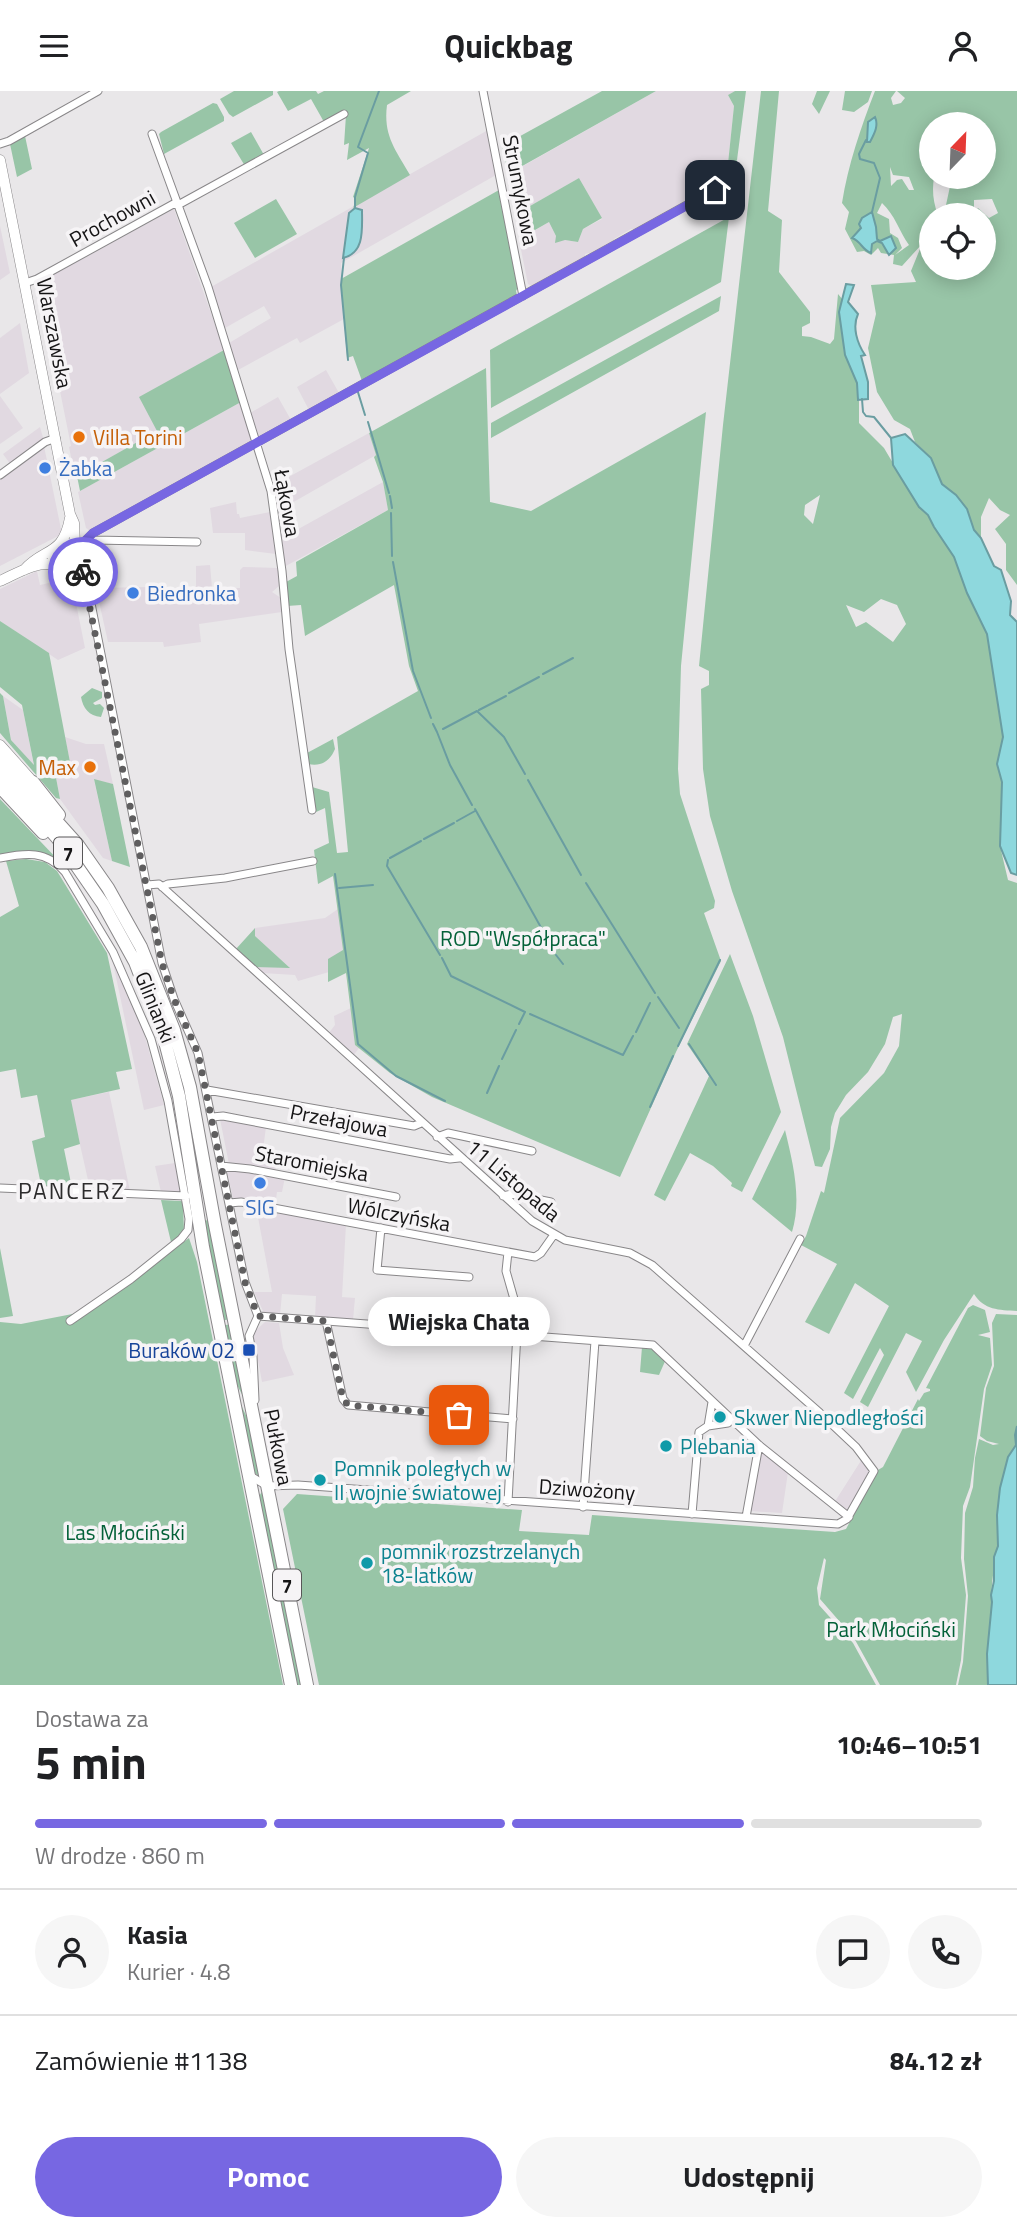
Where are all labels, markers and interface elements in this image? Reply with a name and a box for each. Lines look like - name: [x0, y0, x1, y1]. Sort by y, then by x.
- text: Quickbag: [444, 22, 573, 70]
- icon: menu: [35, 27, 73, 65]
- icon: person: [944, 27, 982, 65]
- north arrow: [919, 112, 996, 189]
- map controls: [919, 112, 996, 280]
- street label: Strumykowa: [495, 132, 547, 248]
- pin: [685, 160, 745, 220]
- icon: home: [696, 171, 734, 209]
- street label: Prochowni: [63, 181, 161, 255]
- button: locate: [919, 203, 996, 280]
- street label: Warszawska: [29, 275, 81, 392]
- place label: Villa Torini: [93, 421, 183, 453]
- marker: Villa Torini: [71, 429, 87, 445]
- place label: Żabka: [59, 452, 113, 484]
- marker: Żabka: [37, 460, 53, 476]
- street label: Łąkowa: [266, 466, 310, 540]
- courier: [48, 537, 118, 607]
- icon: bike: [64, 553, 102, 591]
- place label: Biedronka: [147, 577, 237, 609]
- marker: Biedronka: [125, 585, 141, 601]
- place label: Max: [38, 751, 77, 783]
- marker: Max: [82, 759, 98, 775]
- road number: 7: [54, 838, 82, 869]
- park label: ROD "Współpraca": [440, 922, 606, 954]
- street label: Glinianki: [127, 966, 185, 1048]
- street label: Przełajowa: [287, 1095, 391, 1145]
- street label: 11 Listopada: [460, 1131, 568, 1229]
- street label: Staromiejska: [253, 1136, 372, 1190]
- district label: PANCERZ: [18, 1173, 126, 1208]
- marker: SIG: [252, 1175, 268, 1191]
- street label: Wólczyńska: [345, 1188, 454, 1240]
- place label: SIG: [245, 1191, 275, 1223]
- callout: Wiejska Chata: [368, 1296, 550, 1345]
- text: Wiejska Chata: [388, 1304, 530, 1339]
- place label: Buraków 02: [128, 1334, 235, 1366]
- marker: Buraków 02: [241, 1342, 257, 1358]
- pin: [429, 1385, 489, 1445]
- icon: bag: [440, 1396, 478, 1434]
- place label: Skwer Niepodległości: [734, 1401, 924, 1433]
- street label: Pułkowa: [256, 1406, 302, 1488]
- marker: Skwer Niepodległości: [712, 1409, 728, 1425]
- place label: Plebania: [680, 1430, 756, 1462]
- marker: Plebania: [658, 1438, 674, 1454]
- place label: Pomnik poległych w II wojnie światowej: [334, 1452, 512, 1508]
- street label: Dziwożony: [538, 1470, 636, 1508]
- marker: Pomnik poległych w II wojnie światowej: [312, 1472, 328, 1488]
- park label: Las Młociński: [65, 1516, 185, 1548]
- place label: pomnik rozstrzelanych 18-latków: [381, 1535, 580, 1591]
- marker: pomnik rozstrzelanych 18-latków: [359, 1555, 375, 1571]
- road number: 7: [273, 1569, 301, 1601]
- park label: Park Młociński: [826, 1613, 956, 1645]
- text: Dostawa za: [35, 1701, 148, 1736]
- text: 10:46–10:51: [836, 1725, 982, 1764]
- text: 5 min: [35, 1727, 147, 1797]
- text: W drodze · 860 m: [35, 1838, 205, 1873]
- button: person: [35, 1915, 109, 1989]
- text: Kasia: [127, 1915, 188, 1954]
- button: chat: [816, 1915, 890, 1989]
- button: phone: [908, 1915, 982, 1989]
- text: Kurier · 4.8: [127, 1954, 230, 1989]
- text: Zamówienie #1138: [35, 2041, 247, 2080]
- text: 84.12 zł: [890, 2041, 982, 2080]
- button: Pomoc: [35, 2137, 502, 2217]
- button: Udostępnij: [516, 2137, 982, 2217]

